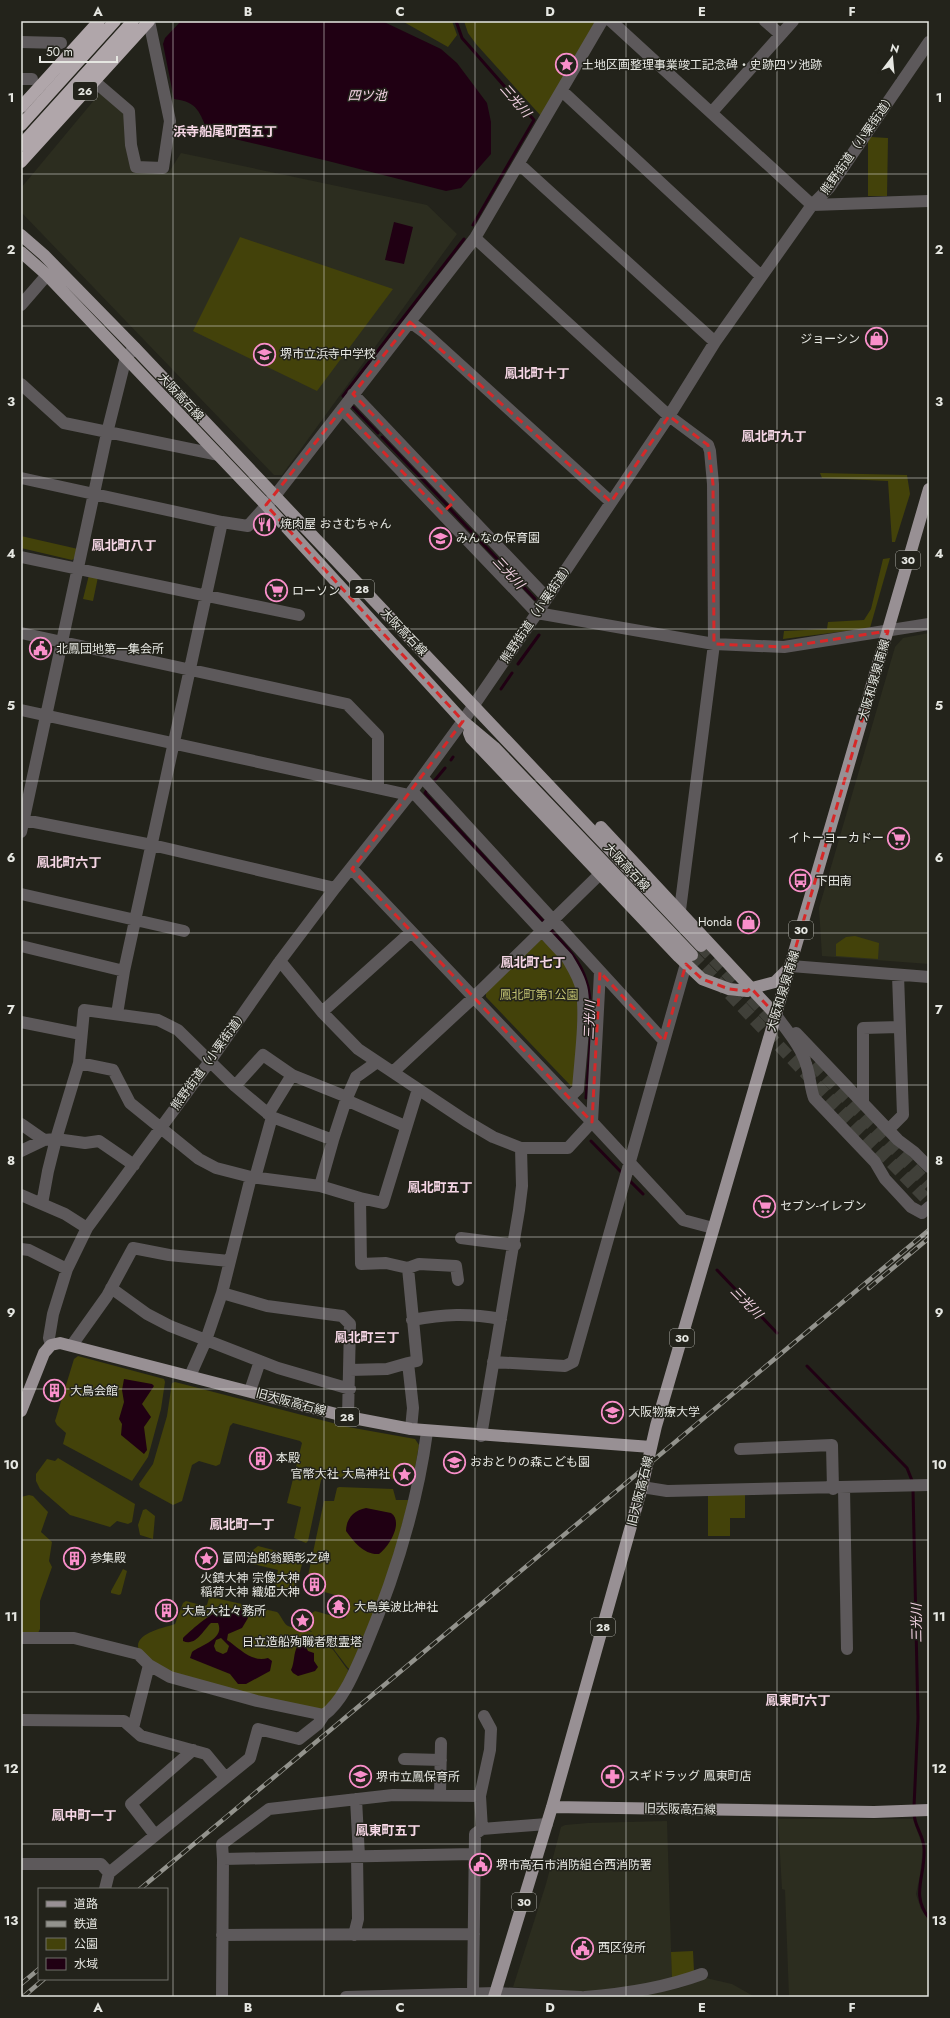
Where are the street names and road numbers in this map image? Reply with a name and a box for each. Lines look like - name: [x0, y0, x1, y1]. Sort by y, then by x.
- road number: 26: [73, 82, 97, 100]
- street label: 熊野街道（小栗街道）: [816, 90, 900, 198]
- street label: 大阪高石線: [154, 369, 208, 425]
- road number: 30: [896, 551, 920, 569]
- street label: 熊野街道（小栗街道）: [496, 557, 578, 667]
- road number: 28: [350, 580, 374, 598]
- street label: 大阪高石線: [377, 604, 431, 660]
- street label: 大阪和泉泉南線: [854, 637, 894, 723]
- street label: 大阪高石線: [600, 839, 654, 895]
- road number: 30: [789, 921, 813, 939]
- street label: 大阪和泉泉南線: [762, 948, 804, 1034]
- street label: 熊野街道（小栗街道）: [166, 1006, 252, 1114]
- road number: 30: [670, 1329, 694, 1347]
- street label: 旧大阪高石線: [254, 1384, 328, 1420]
- road number: 28: [335, 1408, 359, 1426]
- street label: 旧大阪高石線: [623, 1454, 657, 1528]
- road number: 28: [591, 1618, 615, 1636]
- street label: 旧大阪高石線: [644, 1799, 716, 1819]
- road number: 30: [512, 1893, 536, 1911]

